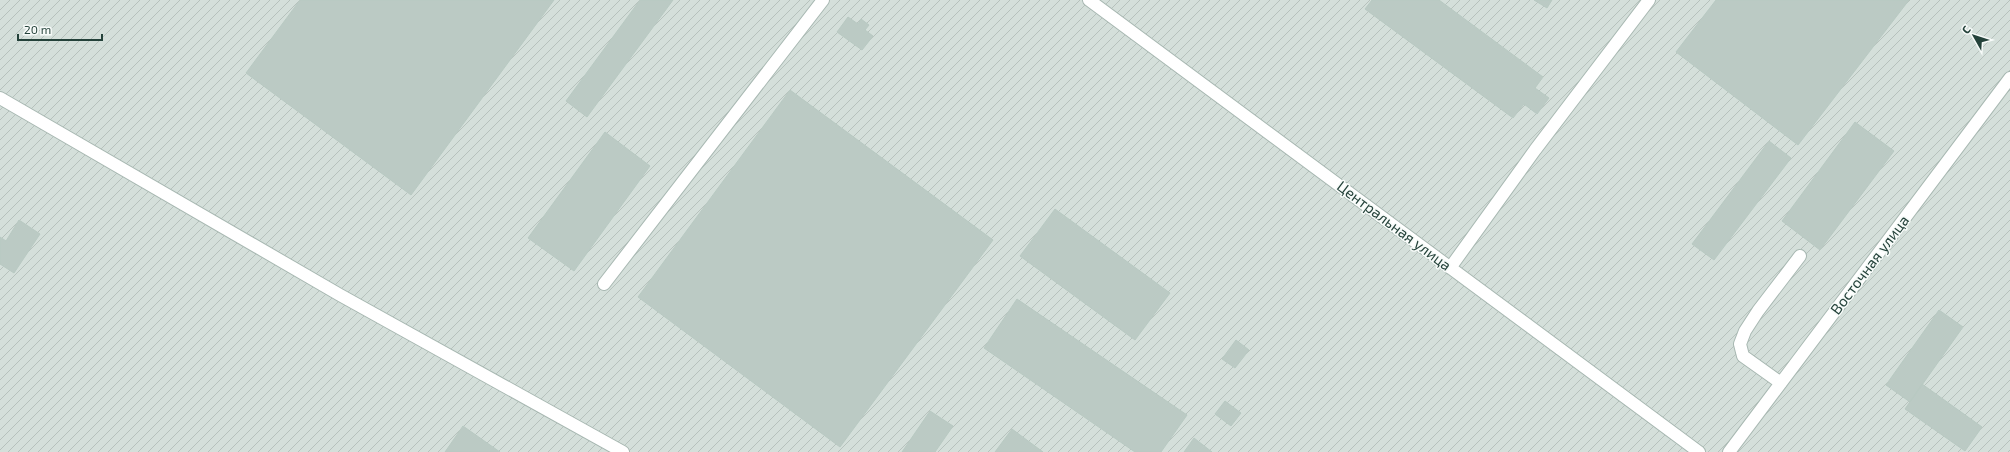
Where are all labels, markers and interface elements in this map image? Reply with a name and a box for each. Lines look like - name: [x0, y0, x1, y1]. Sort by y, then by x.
- scale bar: [18, 16, 102, 42]
- north arrow: [1954, 16, 1994, 56]
- text: 20 m: [24, 22, 51, 36]
- text: С: [1959, 22, 1973, 36]
- street label: Центральная улица: [1333, 176, 1455, 275]
- street label: Восточная улица: [1826, 211, 1913, 318]

